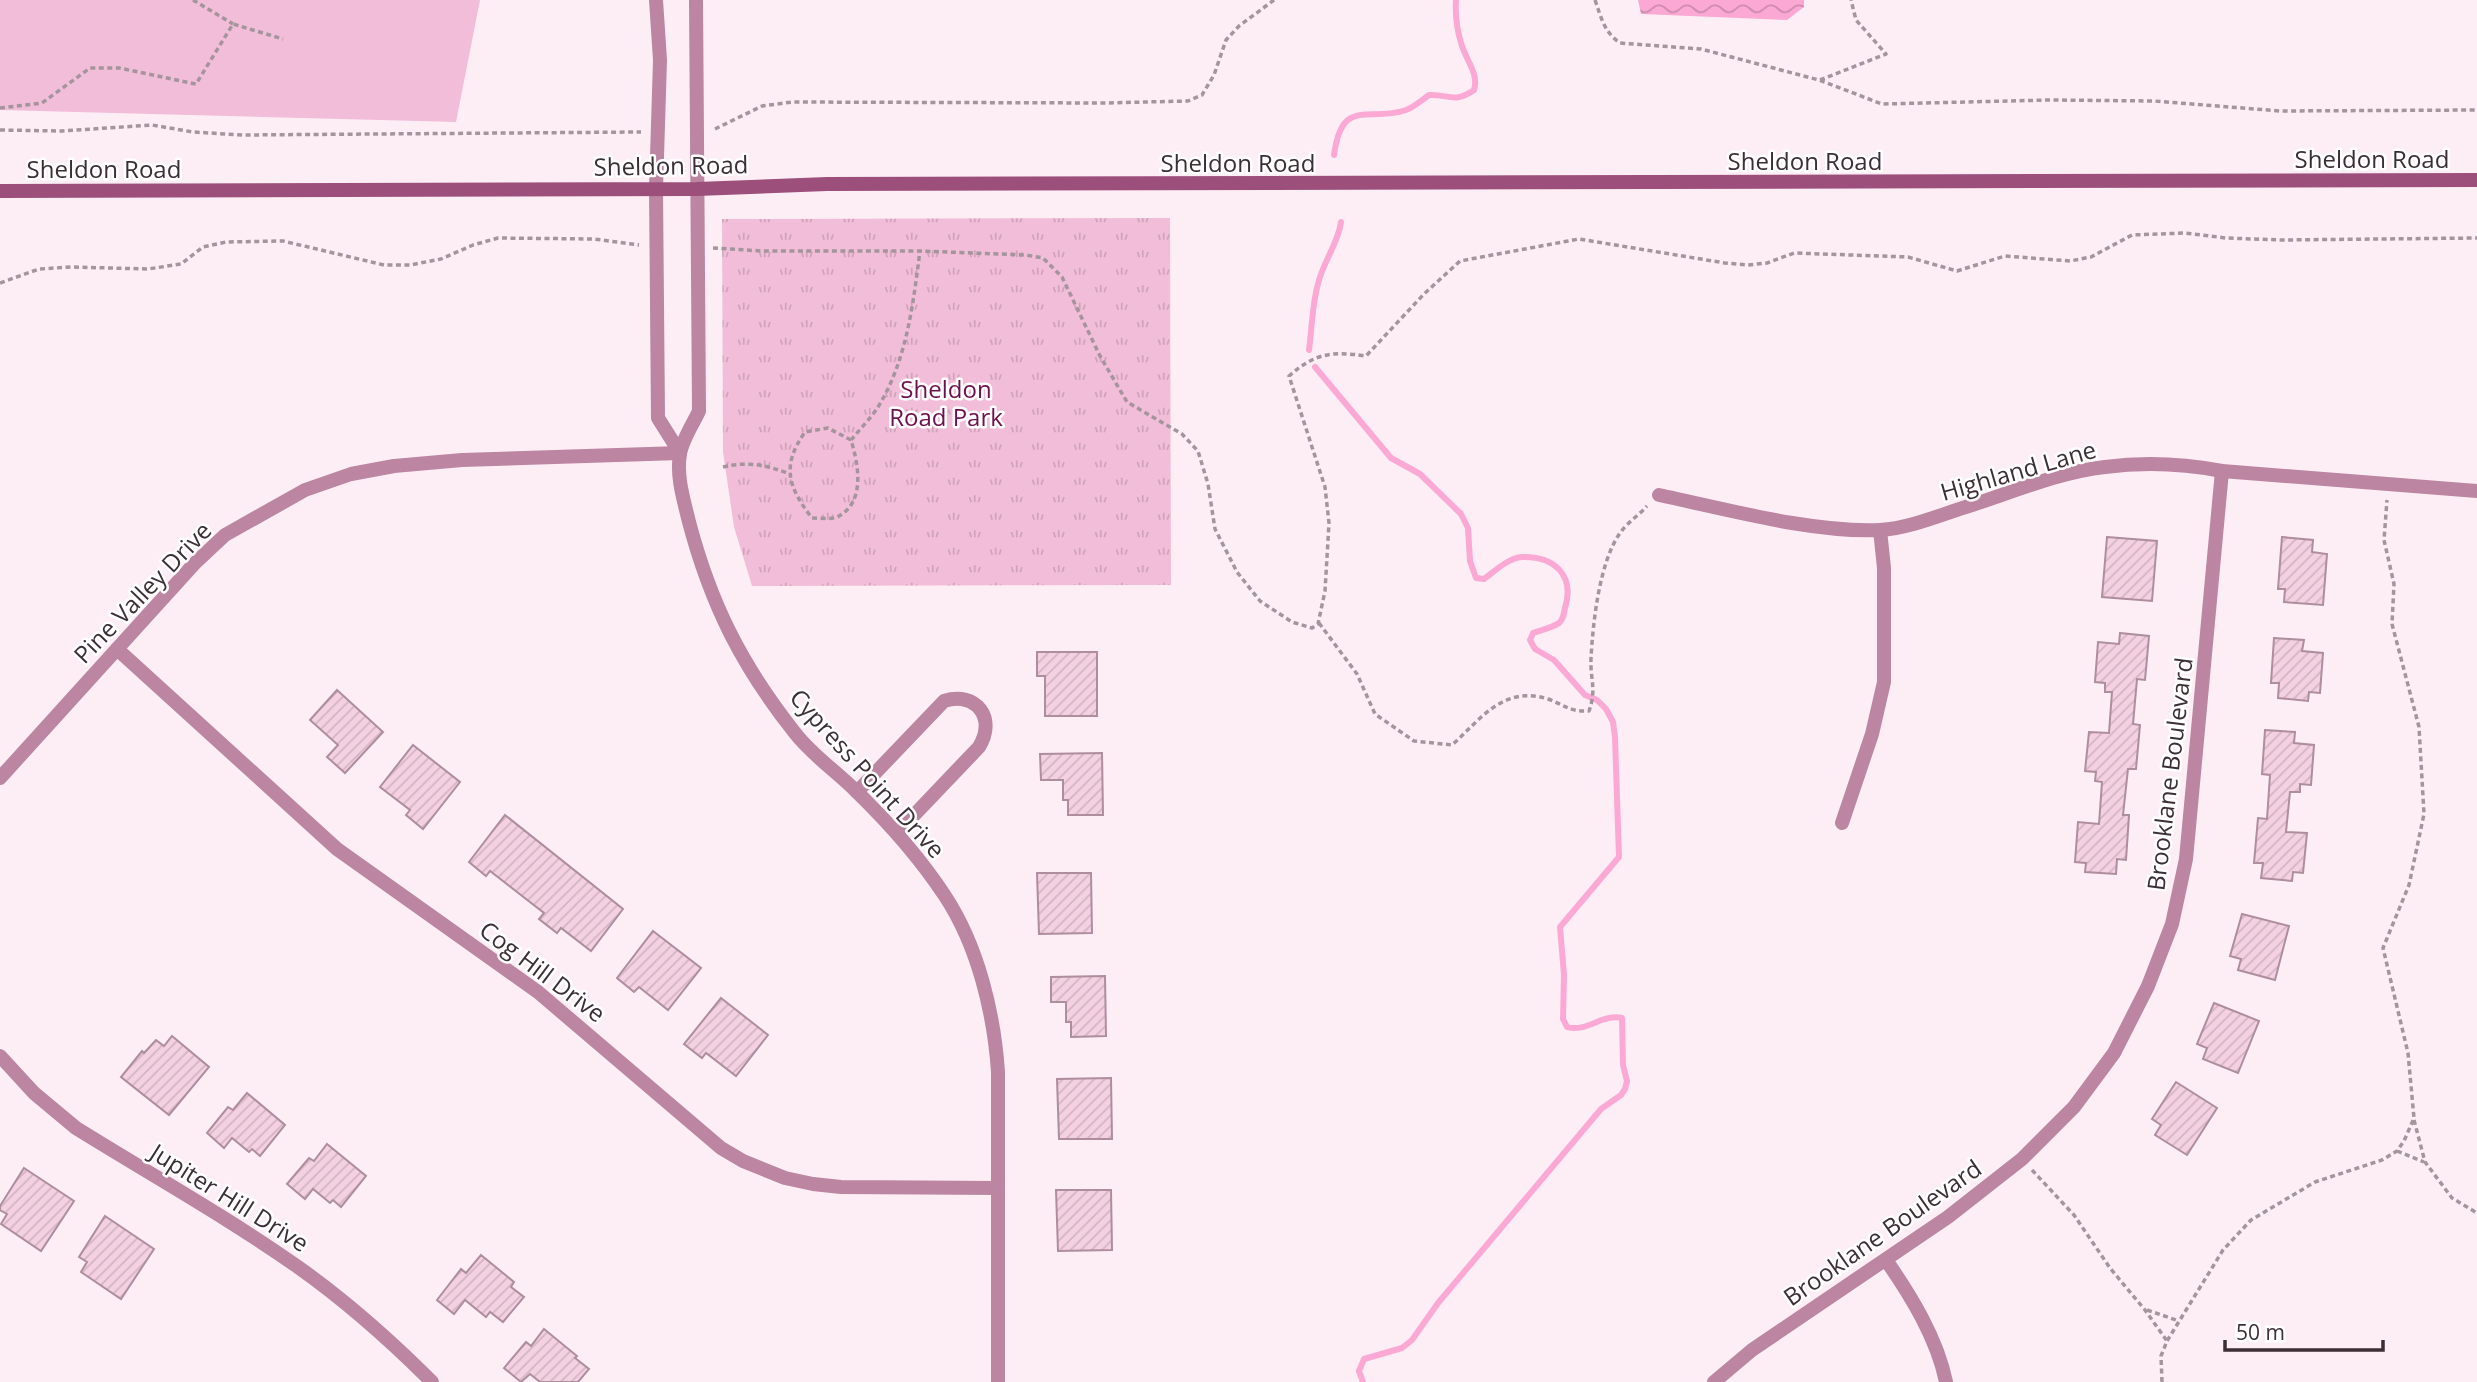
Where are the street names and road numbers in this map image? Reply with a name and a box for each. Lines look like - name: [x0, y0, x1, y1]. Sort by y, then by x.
- street label: Sheldon Road: [2295, 142, 2449, 175]
- street label: Sheldon Road: [1728, 144, 1882, 177]
- street label: Sheldon Road: [1161, 146, 1315, 179]
- street label: Sheldon Road: [593, 147, 749, 183]
- street label: Sheldon Road: [27, 152, 181, 185]
- street label: Highland Lane: [1936, 432, 2100, 508]
- street label: Pine Valley Drive: [66, 514, 218, 670]
- street label: Brooklane Boulevard: [2138, 656, 2200, 892]
- street label: Cypress Point Drive: [783, 681, 953, 865]
- street label: Cog Hill Drive: [473, 913, 613, 1029]
- street label: Jupiter Hill Drive: [143, 1134, 315, 1259]
- street label: Brooklane Boulevard: [1776, 1151, 1988, 1313]

